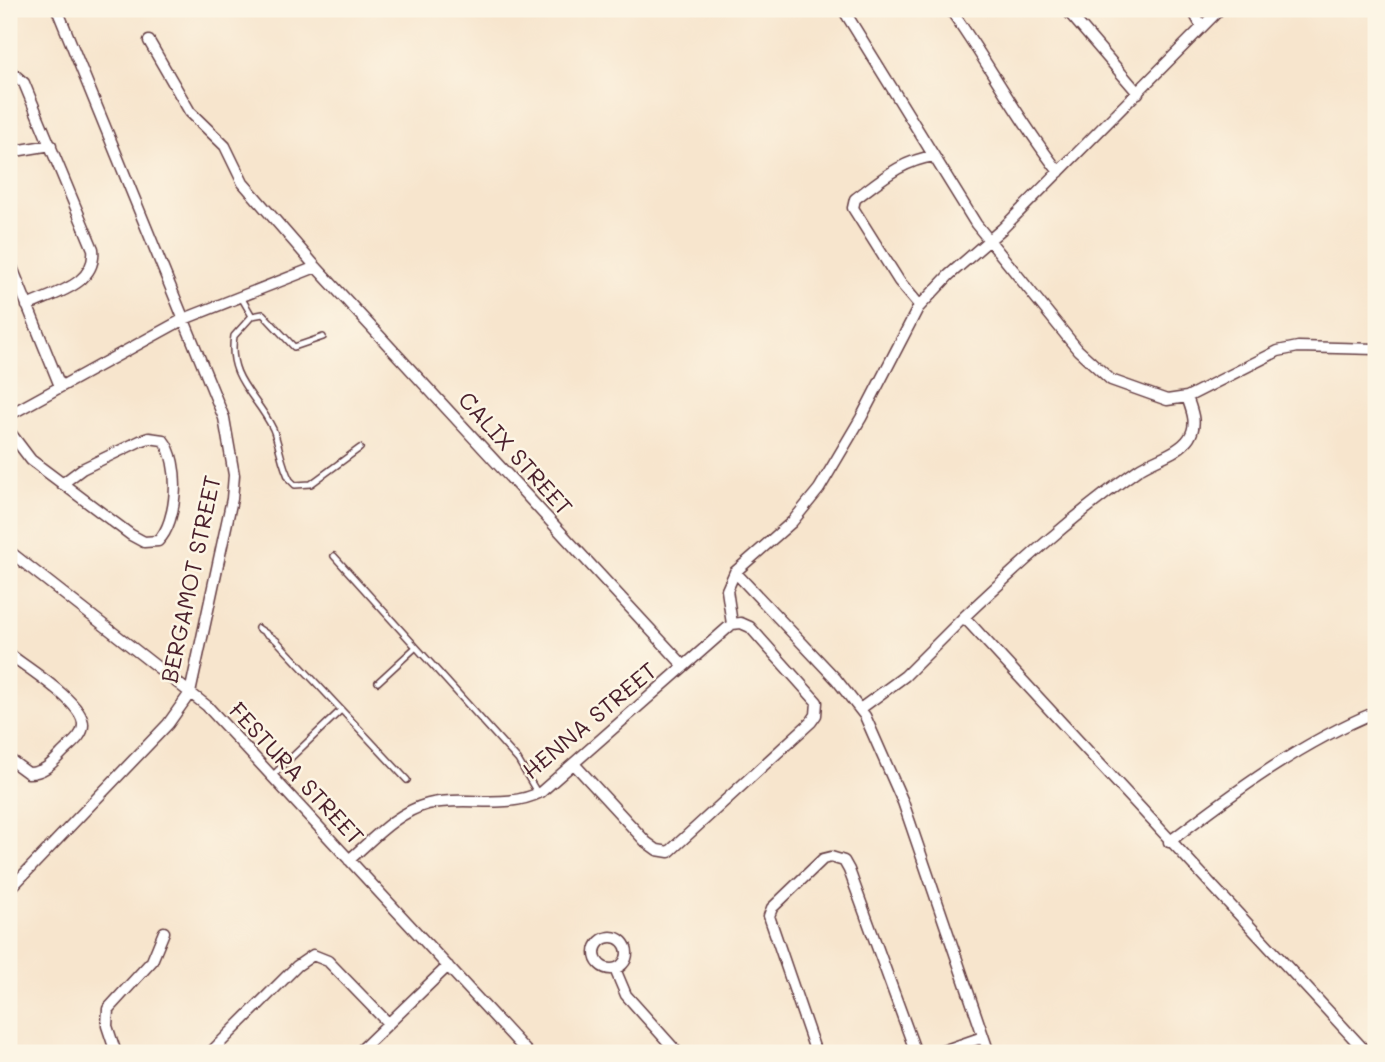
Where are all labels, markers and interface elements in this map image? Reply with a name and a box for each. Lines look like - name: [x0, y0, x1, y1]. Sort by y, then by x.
- street label: CALIX STREET: [452, 385, 580, 521]
- street label: BERGAMOT STREET: [153, 472, 227, 686]
- street label: HENNA STREET: [516, 655, 662, 785]
- street label: FESTURA STREET: [223, 695, 371, 851]

